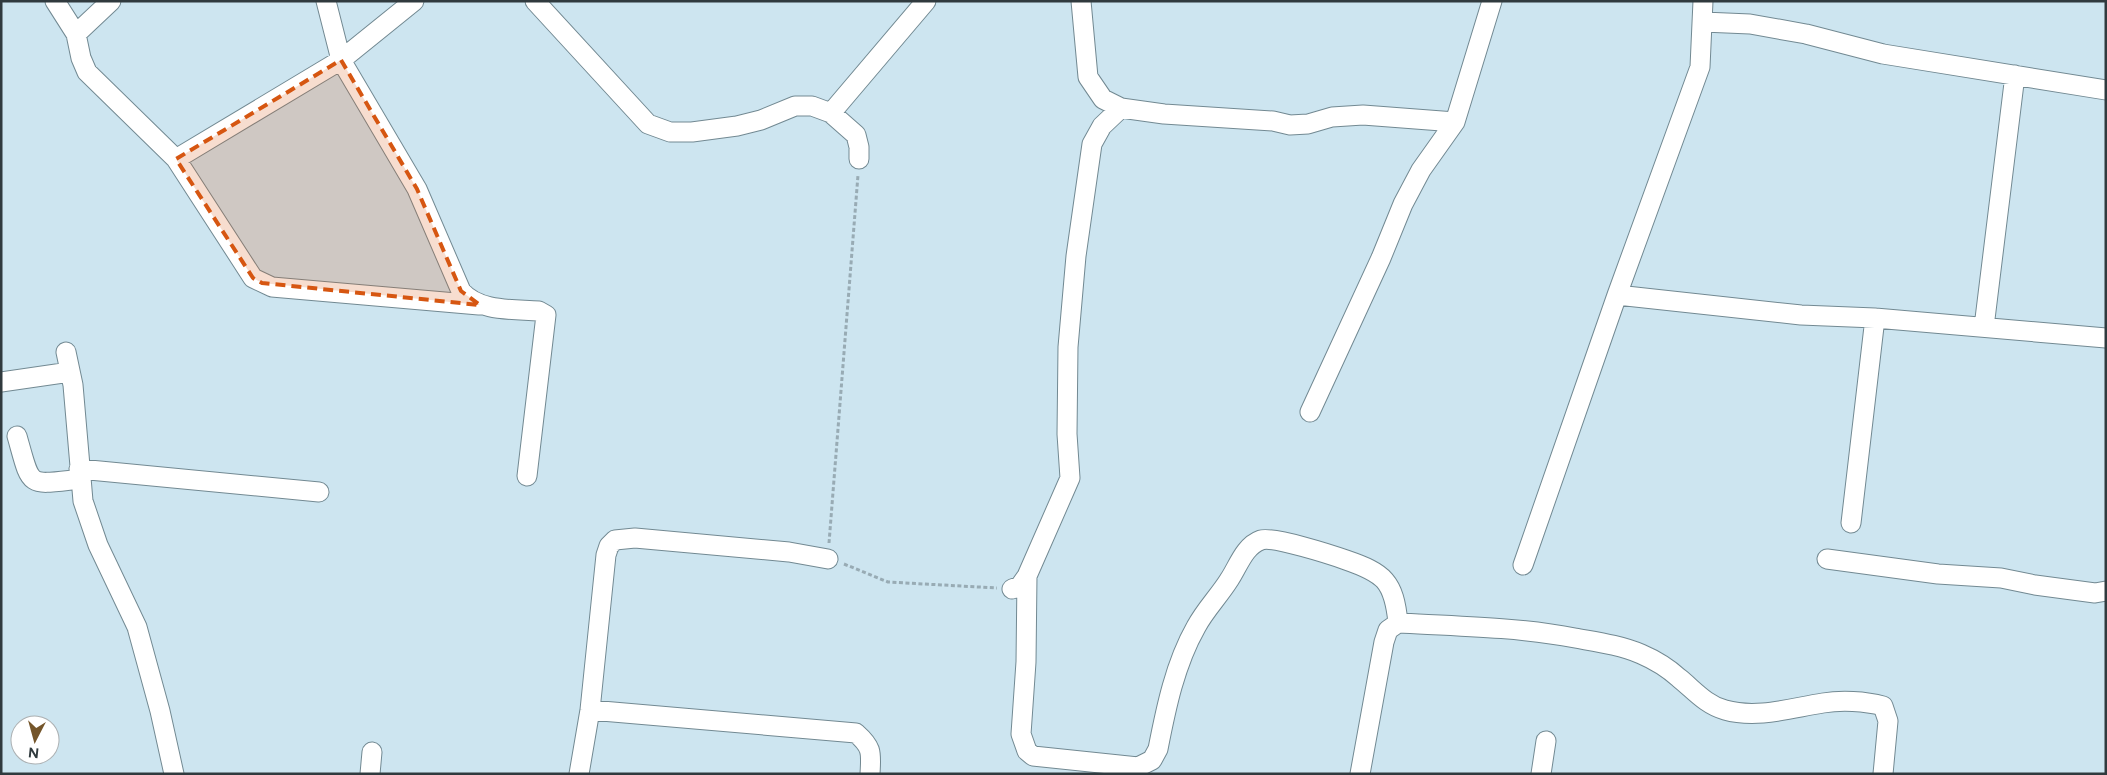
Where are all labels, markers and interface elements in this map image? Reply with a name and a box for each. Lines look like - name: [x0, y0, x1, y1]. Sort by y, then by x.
- north arrow: [10, 715, 60, 765]
- text: N: [27, 743, 40, 761]

